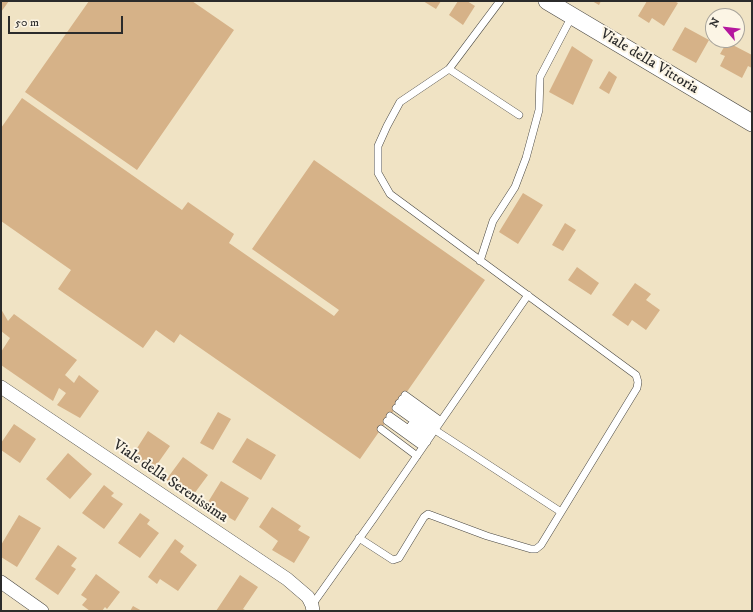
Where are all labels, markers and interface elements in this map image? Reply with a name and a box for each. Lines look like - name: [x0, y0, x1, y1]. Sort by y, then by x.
- scale bar: [10, 8, 125, 34]
- north arrow: [705, 8, 745, 48]
- text: 50 m: [15, 15, 39, 30]
- text: N: [707, 16, 724, 30]
- street label: Viale della Vittoria: [597, 26, 701, 98]
- street label: Viale della Serenissima: [109, 437, 231, 527]

